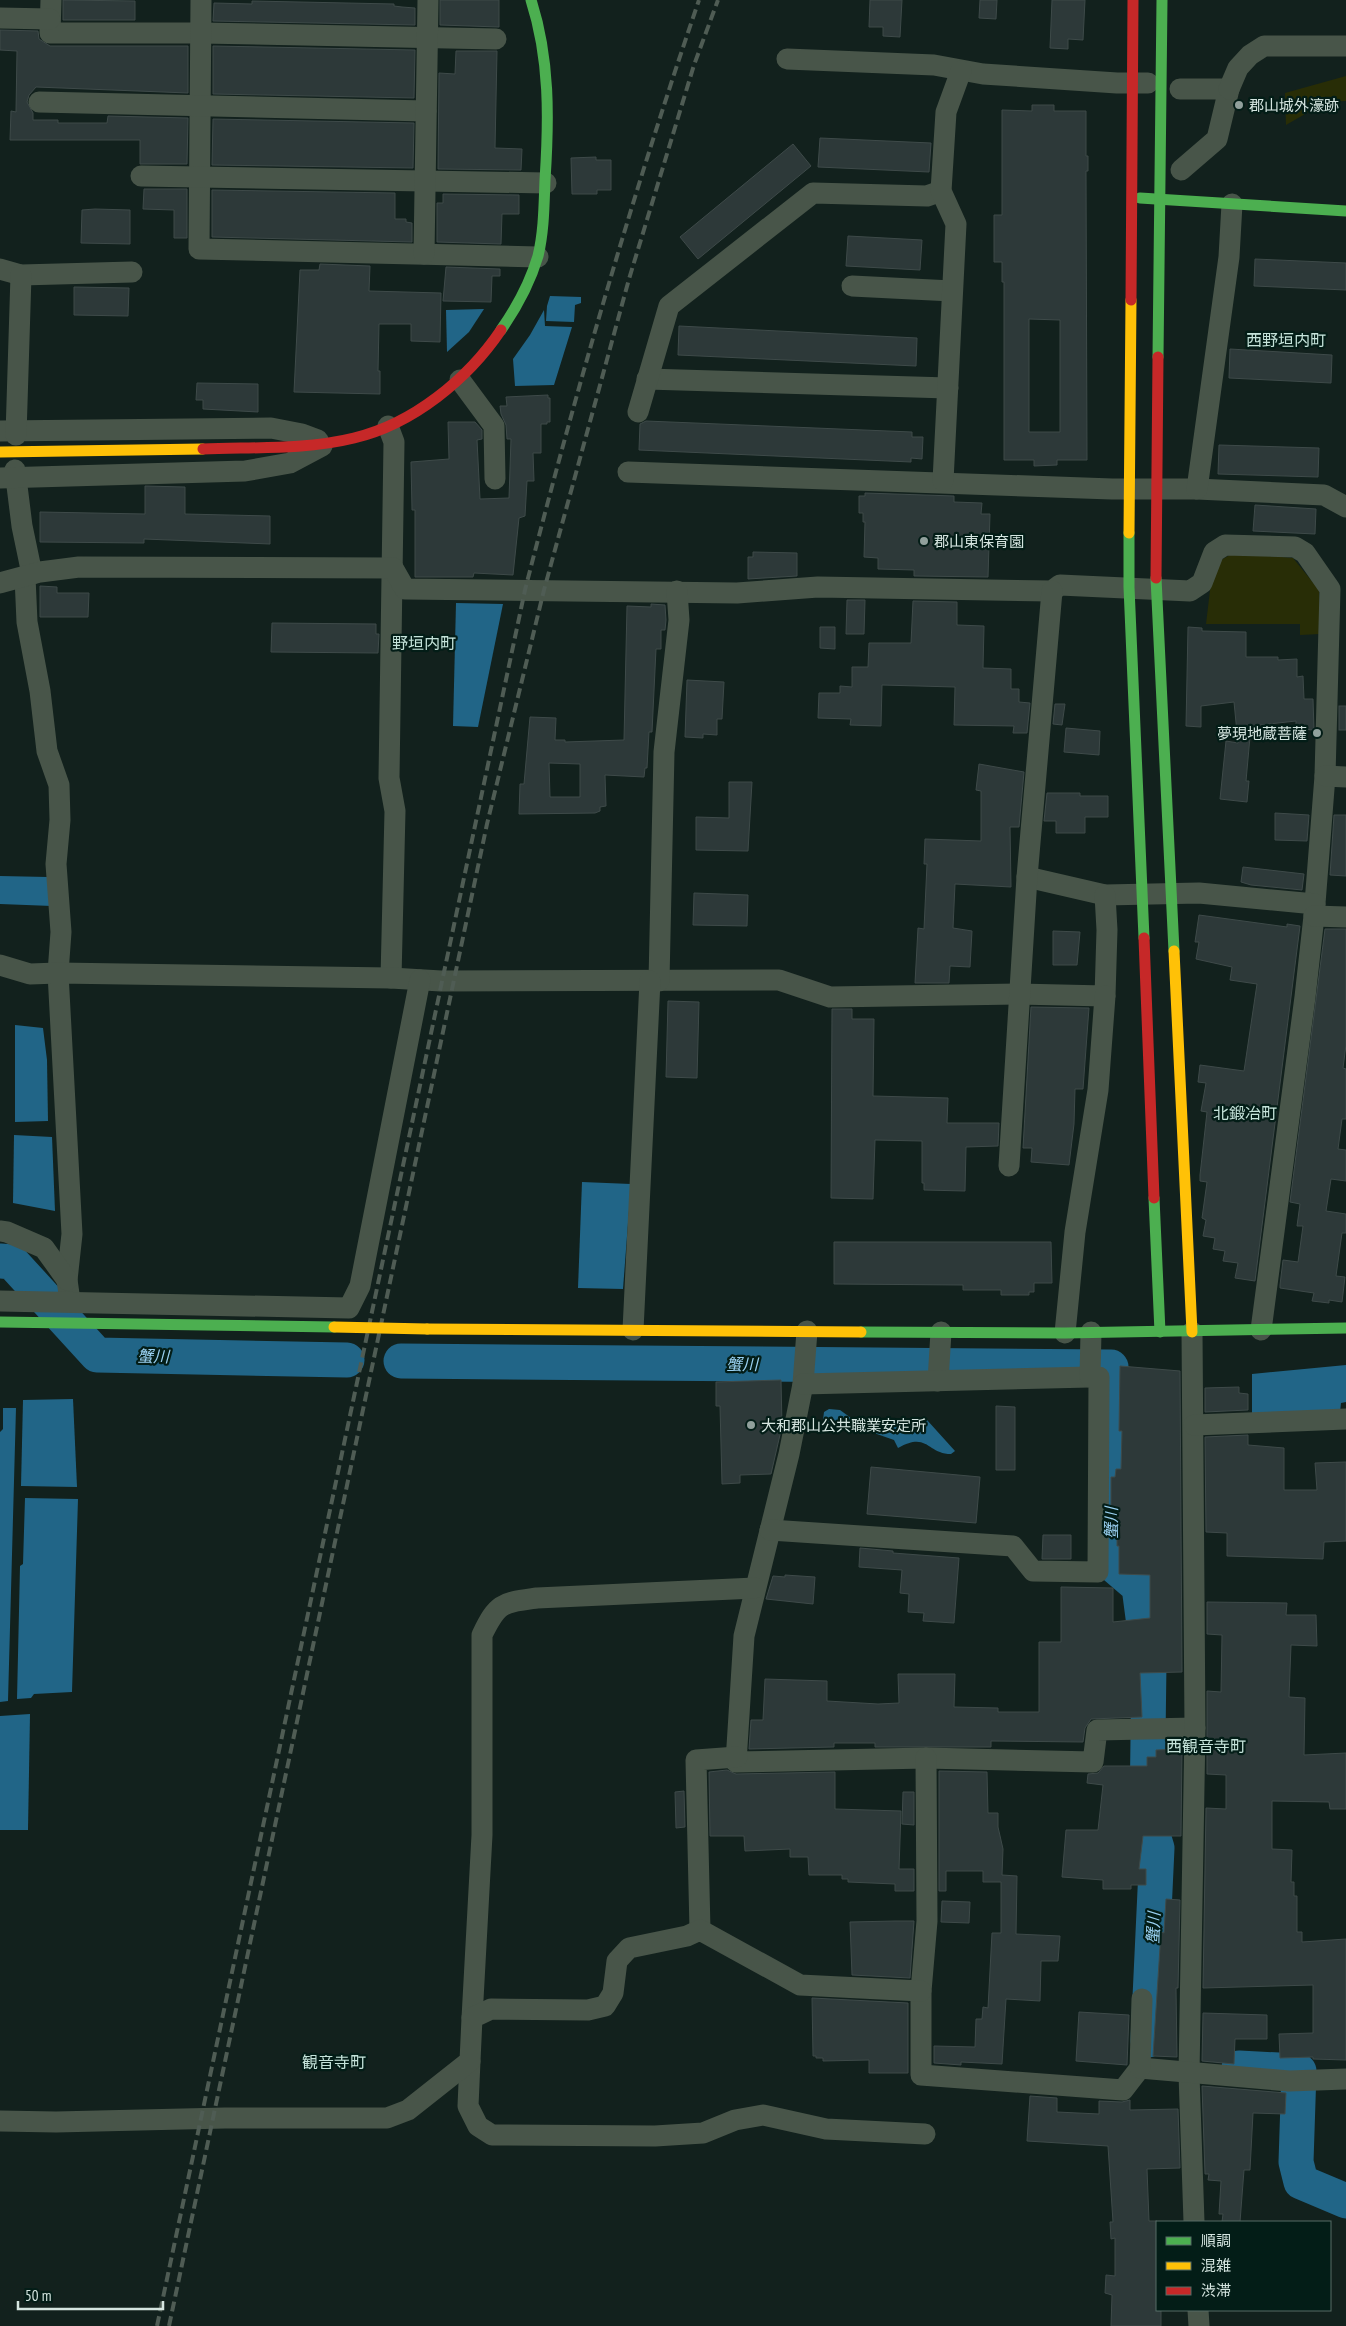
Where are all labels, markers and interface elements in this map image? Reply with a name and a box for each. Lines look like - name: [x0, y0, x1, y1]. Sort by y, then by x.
- place label: 郡山城外濠跡: [1249, 96, 1339, 115]
- marker: 郡山城外濠跡: [1233, 99, 1245, 111]
- district label: 西野垣内町: [1246, 330, 1326, 350]
- place label: 郡山東保育園: [934, 532, 1024, 551]
- marker: 郡山東保育園: [918, 535, 930, 547]
- district label: 野垣内町: [392, 633, 456, 653]
- place label: 夢現地蔵菩薩: [1217, 724, 1307, 743]
- marker: 夢現地蔵菩薩: [1311, 727, 1323, 739]
- district label: 北鍛冶町: [1213, 1103, 1277, 1123]
- water label: 蟹川: [137, 1346, 171, 1366]
- water label: 蟹川: [726, 1354, 760, 1374]
- place label: 大和郡山公共職業安定所: [761, 1416, 926, 1435]
- marker: 大和郡山公共職業安定所: [745, 1419, 757, 1431]
- water label: 蟹川: [1101, 1505, 1121, 1539]
- district label: 西観音寺町: [1166, 1736, 1246, 1756]
- water label: 蟹川: [1142, 1910, 1164, 1945]
- district label: 観音寺町: [302, 2052, 366, 2072]
- legend: [1156, 2221, 1331, 2311]
- text: 順調: [1201, 2231, 1231, 2250]
- text: 混雑: [1201, 2256, 1231, 2275]
- scale bar: [18, 2278, 162, 2310]
- text: 渋滞: [1201, 2281, 1231, 2300]
- text: 50 m: [25, 2286, 51, 2305]

